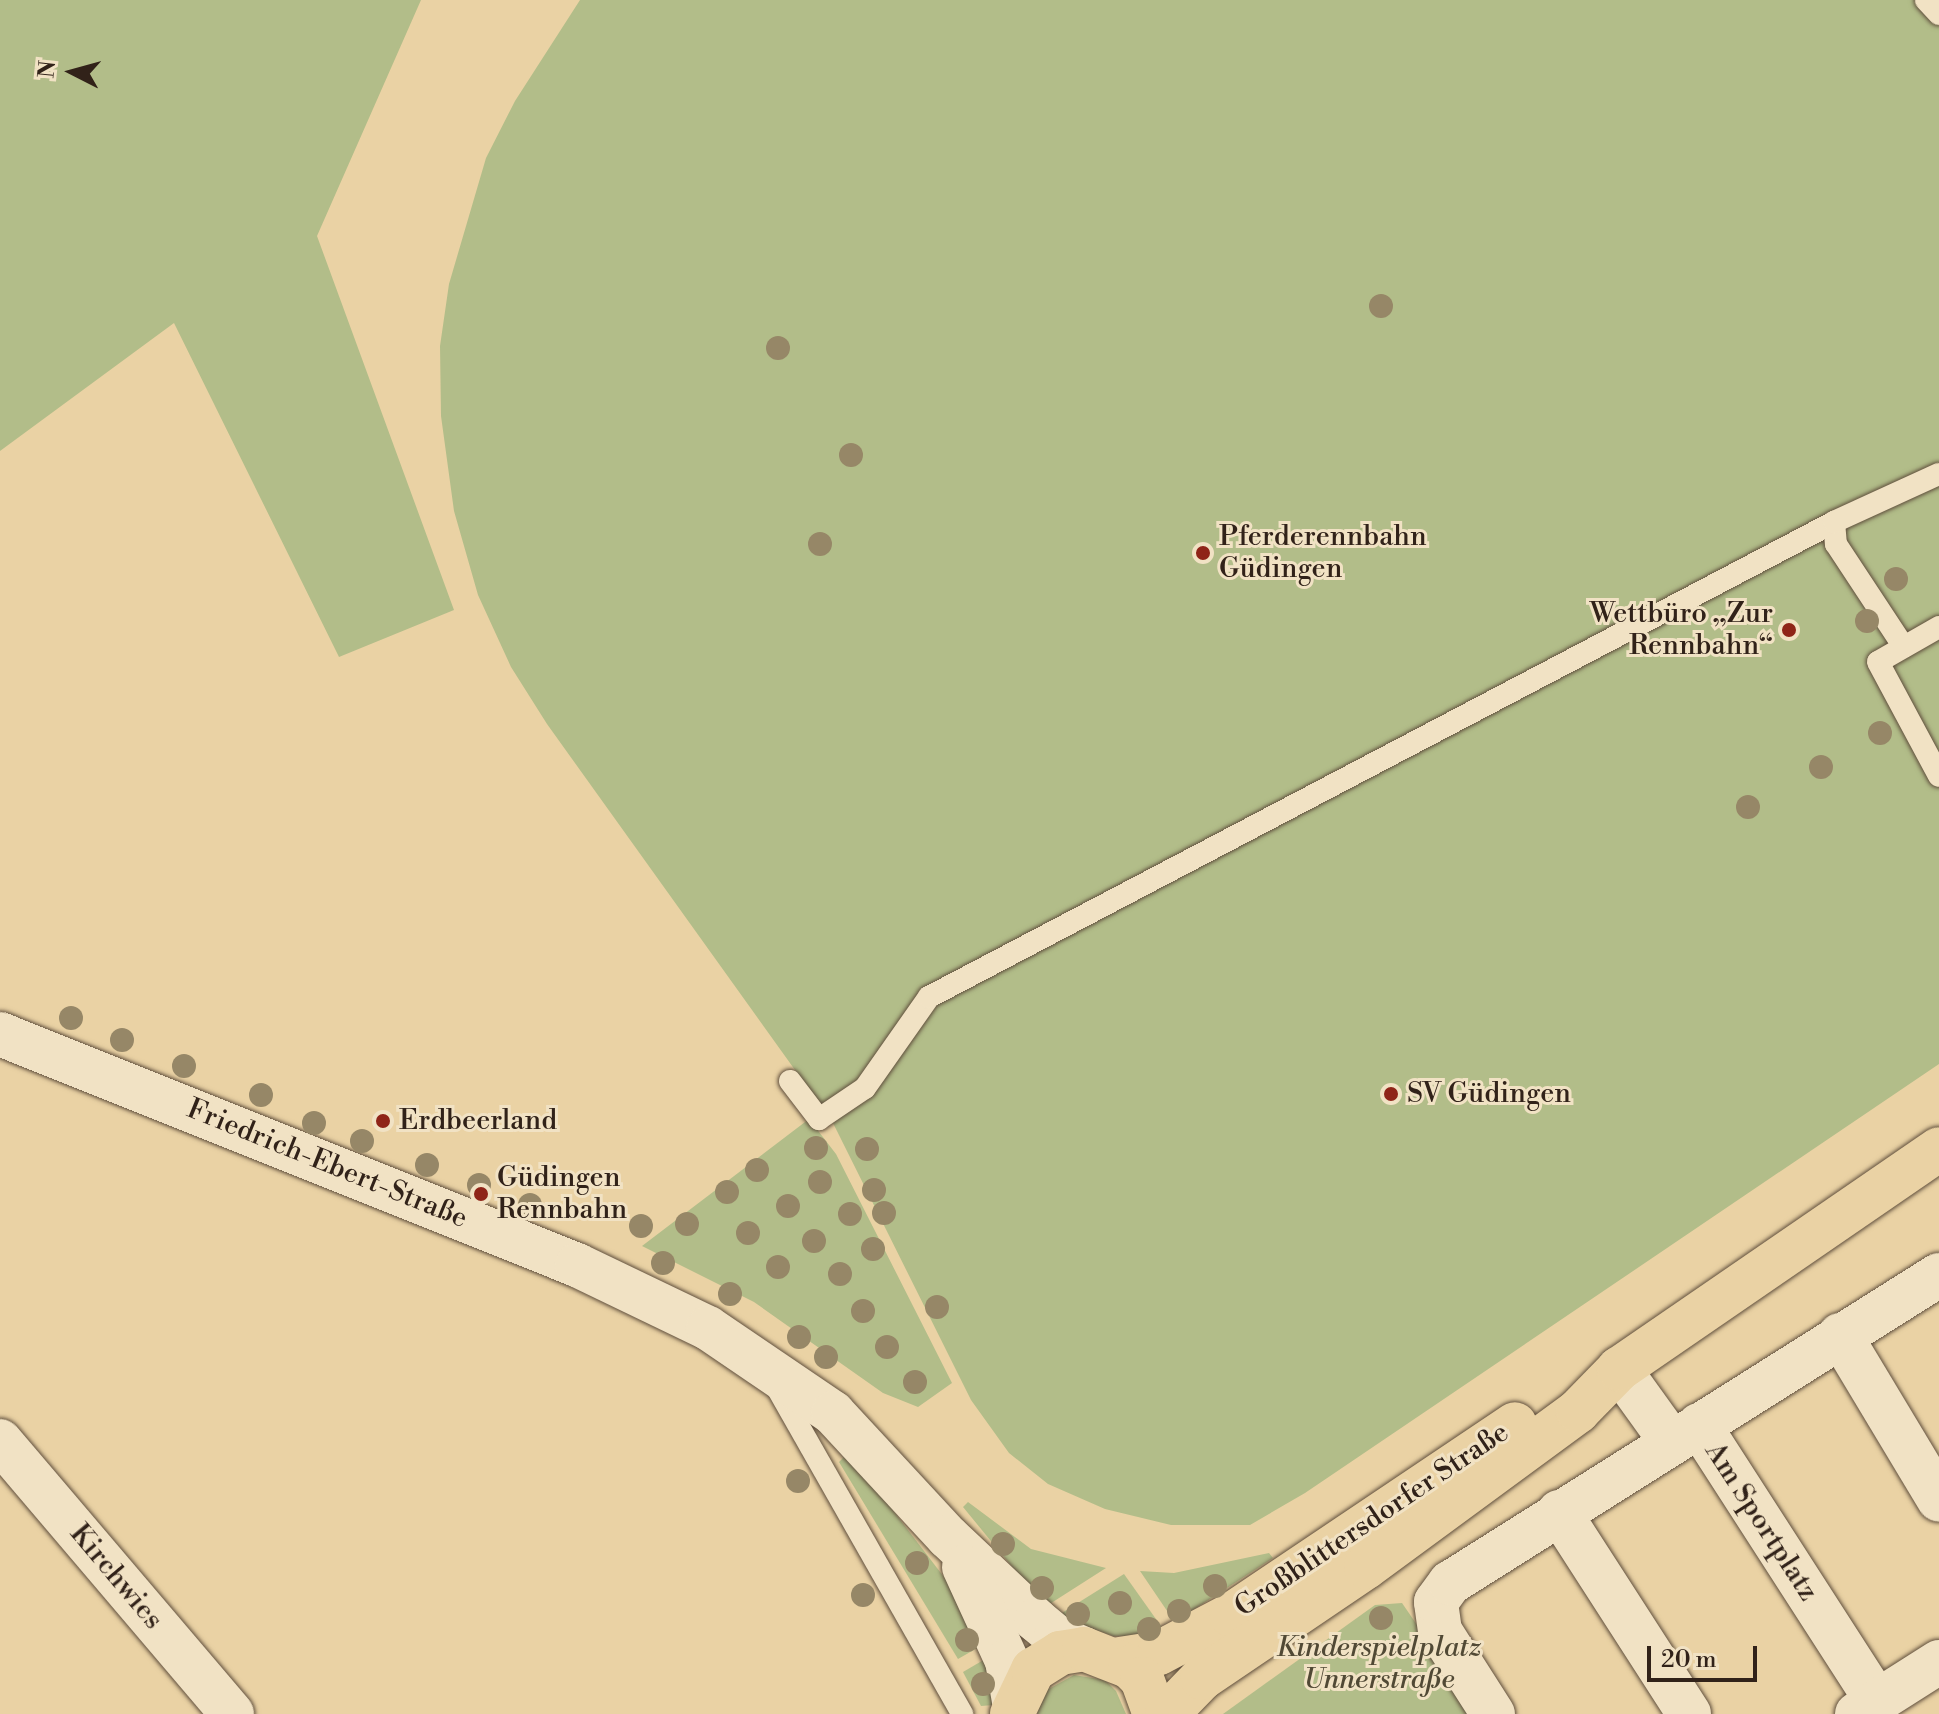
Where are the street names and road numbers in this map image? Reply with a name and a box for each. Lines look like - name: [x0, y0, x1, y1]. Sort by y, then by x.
- street label: Friedrich-Ebert-Straße: [182, 1092, 472, 1236]
- street label: Großblittersdorfer Straße: [1229, 1416, 1515, 1624]
- street label: Am Sportplatz: [1697, 1436, 1825, 1608]
- street label: Kirchwies: [62, 1518, 170, 1636]

